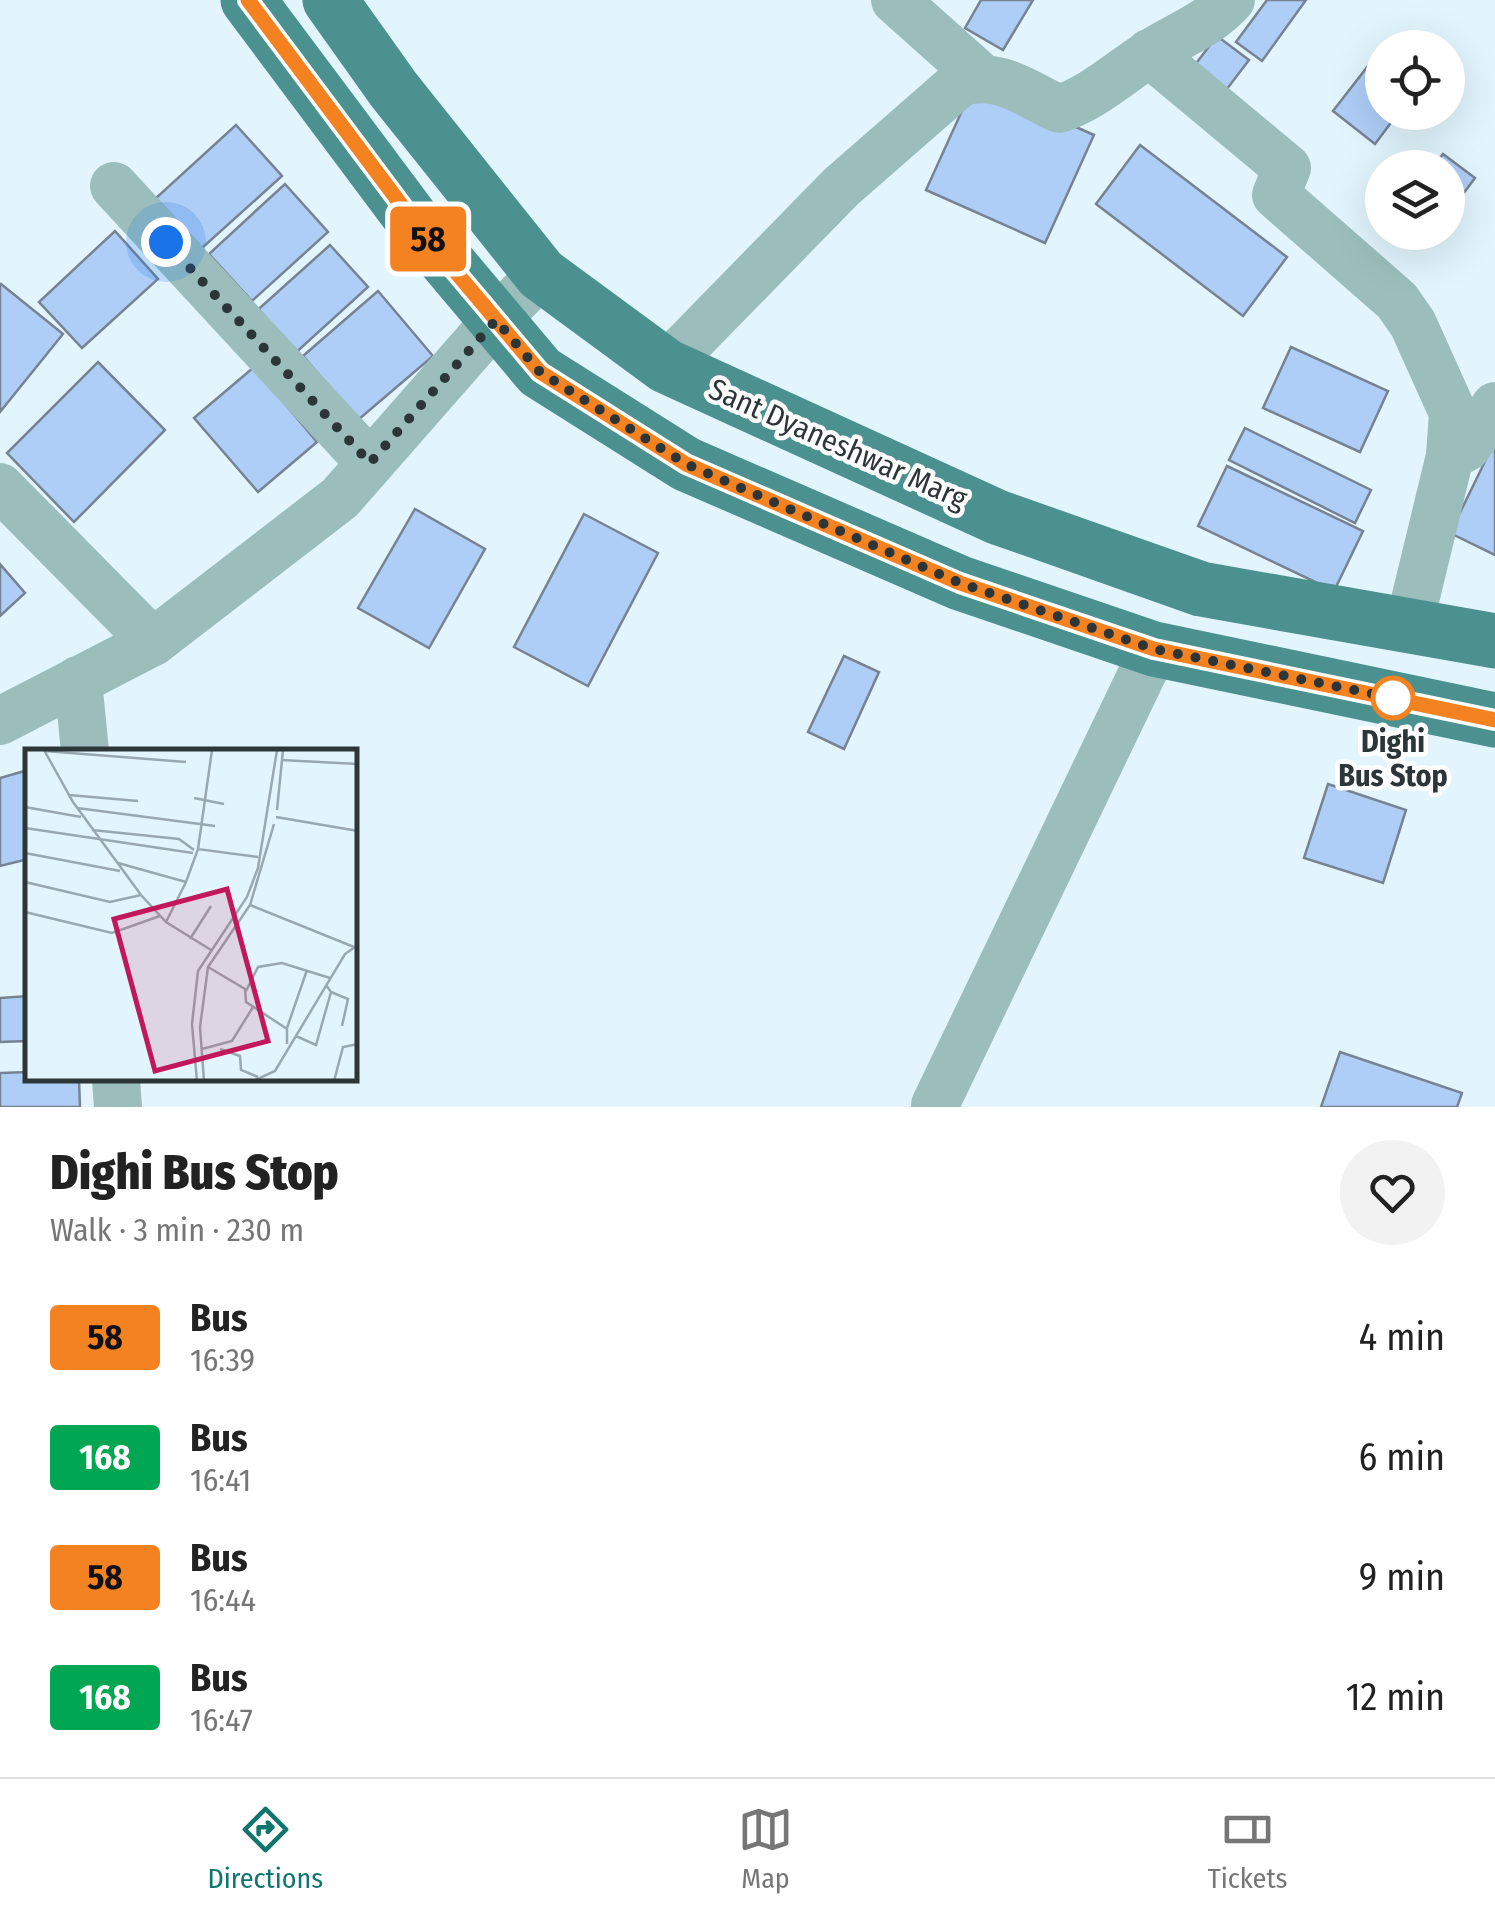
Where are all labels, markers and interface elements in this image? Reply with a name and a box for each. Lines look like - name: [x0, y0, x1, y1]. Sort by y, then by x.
- map controls: [1365, 30, 1465, 250]
- button: locate: [1365, 30, 1465, 130]
- button: layers: [1365, 150, 1465, 250]
- line badge: 58: [383, 206, 473, 272]
- your location: [141, 217, 191, 267]
- text: 58: [410, 218, 446, 260]
- street label: Sant Dyaneshwar Marg: [704, 371, 973, 517]
- marker: Dighi Bus Stop: [1372, 677, 1414, 719]
- place label: Dighi Bus Stop: [1338, 724, 1448, 794]
- inset map: [25, 749, 358, 1082]
- button: heart: [1340, 1140, 1445, 1245]
- text: Dighi Bus Stop: [50, 1144, 339, 1202]
- text: Walk · 3 min · 230 m: [50, 1211, 304, 1249]
- text: Bus: [190, 1295, 248, 1341]
- text: 4 min: [1359, 1314, 1445, 1360]
- text: 58: [87, 1316, 123, 1358]
- text: 16:39: [190, 1341, 255, 1379]
- text: Bus: [190, 1415, 248, 1461]
- text: 6 min: [1358, 1434, 1445, 1480]
- text: 168: [79, 1436, 131, 1478]
- text: 16:41: [190, 1461, 251, 1499]
- text: Bus: [190, 1535, 248, 1581]
- text: 9 min: [1359, 1554, 1445, 1600]
- text: 58: [87, 1556, 123, 1598]
- text: 16:44: [190, 1581, 256, 1619]
- text: Bus: [190, 1655, 248, 1701]
- text: 12 min: [1346, 1674, 1445, 1720]
- text: 168: [79, 1676, 131, 1718]
- text: 16:47: [190, 1701, 253, 1739]
- tab: Directions: [207, 1802, 323, 1895]
- tab: Map: [738, 1802, 793, 1895]
- tab: Tickets: [1208, 1802, 1288, 1895]

